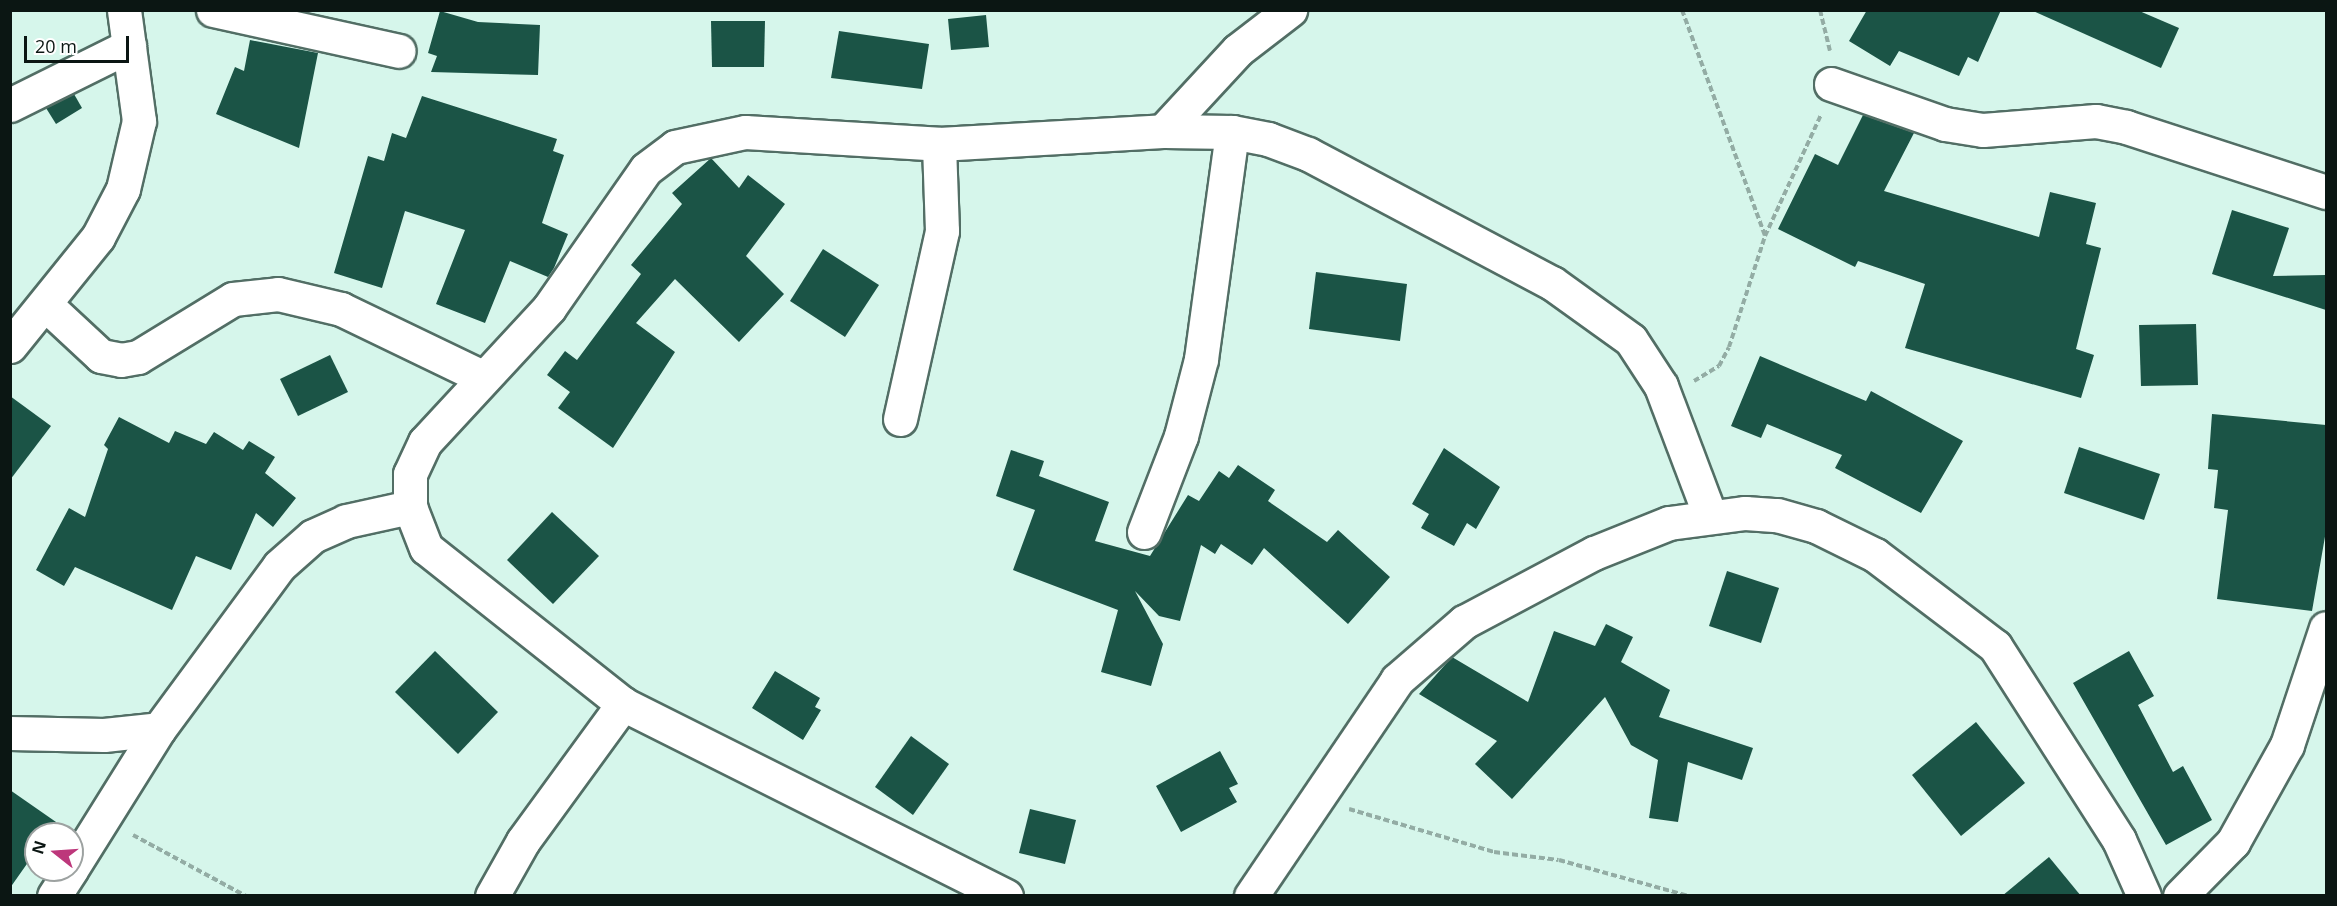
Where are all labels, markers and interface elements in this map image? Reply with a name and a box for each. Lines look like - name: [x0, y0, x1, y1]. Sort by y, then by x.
- scale bar: [27, 24, 132, 62]
- text: 20 m: [35, 34, 77, 58]
- north arrow: [24, 822, 84, 882]
- text: N: [26, 838, 51, 857]

